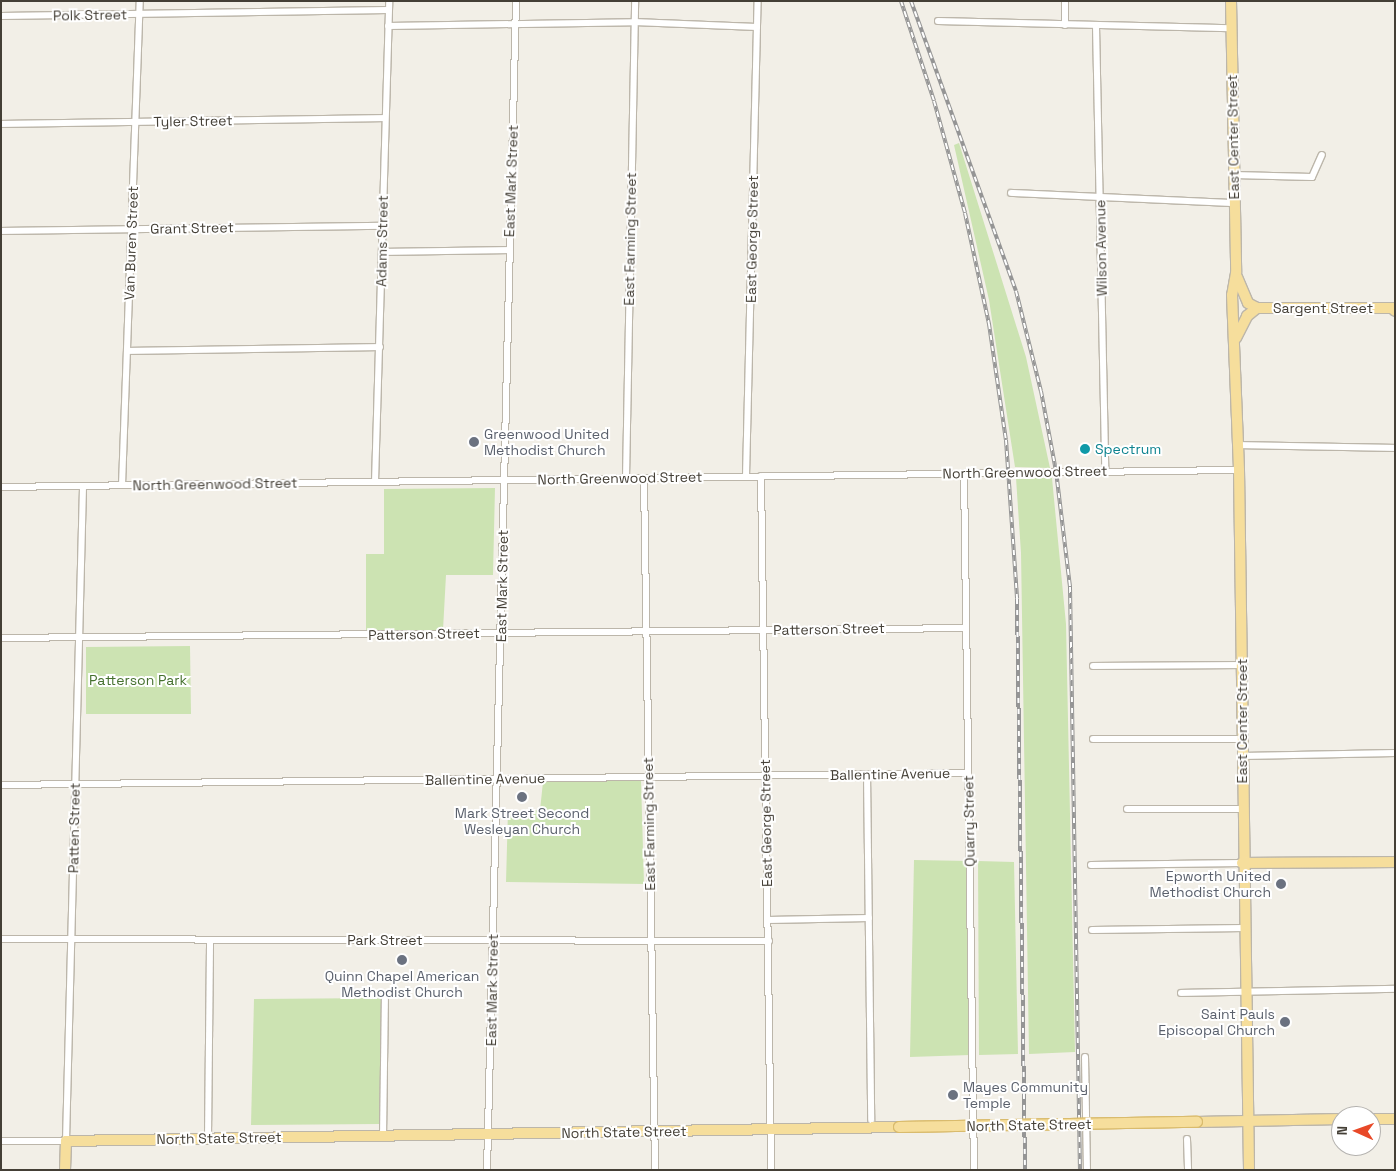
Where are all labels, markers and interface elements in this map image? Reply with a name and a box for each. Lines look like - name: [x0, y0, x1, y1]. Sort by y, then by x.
- street label: Polk Street: [53, 6, 127, 24]
- street label: East Center Street: [1224, 74, 1242, 200]
- street label: Tyler Street: [153, 112, 233, 130]
- street label: East Mark Street: [501, 124, 521, 238]
- street label: East Farming Street: [620, 172, 640, 306]
- street label: East George Street: [742, 175, 762, 303]
- street label: Van Buren Street: [121, 185, 141, 301]
- street label: Adams Street: [373, 195, 391, 287]
- street label: Wilson Avenue: [1092, 199, 1110, 297]
- street label: Grant Street: [150, 219, 234, 237]
- street label: Sargent Street: [1273, 300, 1373, 316]
- place label: Greenwood United Methodist Church: [484, 426, 609, 458]
- marker: Greenwood United Methodist Church: [468, 436, 480, 448]
- place label: Spectrum: [1095, 441, 1161, 457]
- marker: Spectrum: [1079, 443, 1091, 455]
- street label: North Greenwood Street: [942, 462, 1108, 482]
- street label: North Greenwood Street: [537, 468, 703, 488]
- street label: North Greenwood Street: [132, 474, 298, 494]
- street label: East Mark Street: [493, 530, 511, 642]
- street label: Patterson Street: [773, 620, 885, 638]
- street label: Patterson Street: [368, 625, 480, 643]
- street label: East Center Street: [1234, 659, 1250, 783]
- park label: Patterson Park: [89, 672, 187, 688]
- street label: East Farming Street: [639, 757, 659, 891]
- street label: East George Street: [756, 759, 776, 887]
- street label: Ballentine Avenue: [830, 765, 950, 783]
- street label: Ballentine Avenue: [425, 770, 545, 788]
- street label: Quarry Street: [960, 775, 978, 867]
- street label: Patten Street: [65, 783, 83, 873]
- marker: Mark Street Second Wesleyan Church: [516, 791, 528, 803]
- place label: Mark Street Second Wesleyan Church: [455, 805, 589, 838]
- place label: Epworth United Methodist Church: [1149, 868, 1271, 900]
- marker: Epworth United Methodist Church: [1275, 878, 1287, 890]
- street label: Park Street: [347, 932, 423, 948]
- street label: East Mark Street: [483, 934, 501, 1046]
- marker: Quinn Chapel American Methodist Church: [396, 954, 408, 966]
- place label: Quinn Chapel American Methodist Church: [325, 968, 479, 1000]
- place label: Saint Pauls Episcopal Church: [1158, 1006, 1275, 1038]
- marker: Saint Pauls Episcopal Church: [1279, 1016, 1291, 1028]
- place label: Mayes Community Temple: [963, 1079, 1088, 1112]
- marker: Mayes Community Temple: [947, 1089, 959, 1101]
- north arrow: [1331, 1106, 1381, 1156]
- street label: North State Street: [966, 1116, 1092, 1134]
- street label: North State Street: [561, 1123, 687, 1141]
- text: N: [1333, 1126, 1351, 1136]
- street label: North State Street: [156, 1129, 282, 1147]

